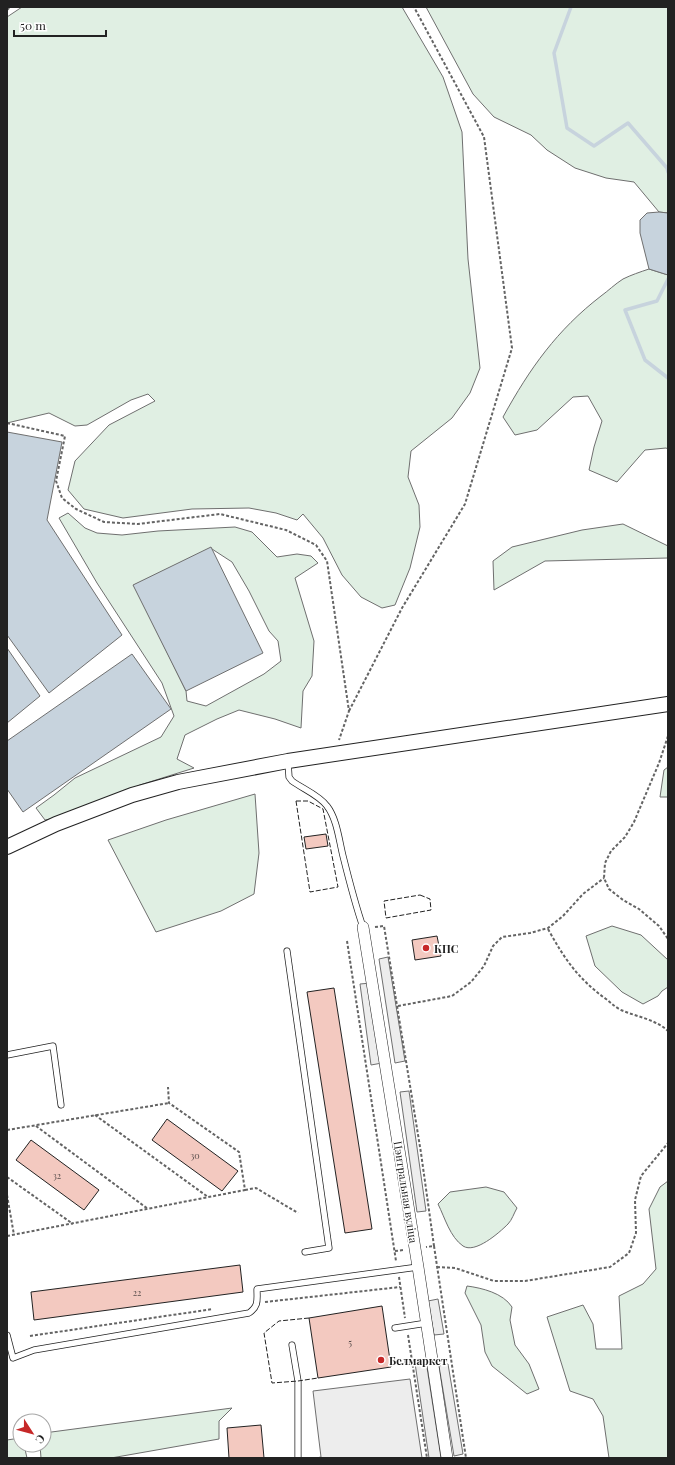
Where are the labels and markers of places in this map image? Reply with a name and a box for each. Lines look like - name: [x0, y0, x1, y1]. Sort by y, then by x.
- place label: КПС: [434, 941, 459, 956]
- marker: КПС: [421, 943, 431, 953]
- place label: Белмаркет: [389, 1353, 448, 1368]
- marker: Белмаркет: [376, 1355, 386, 1365]

